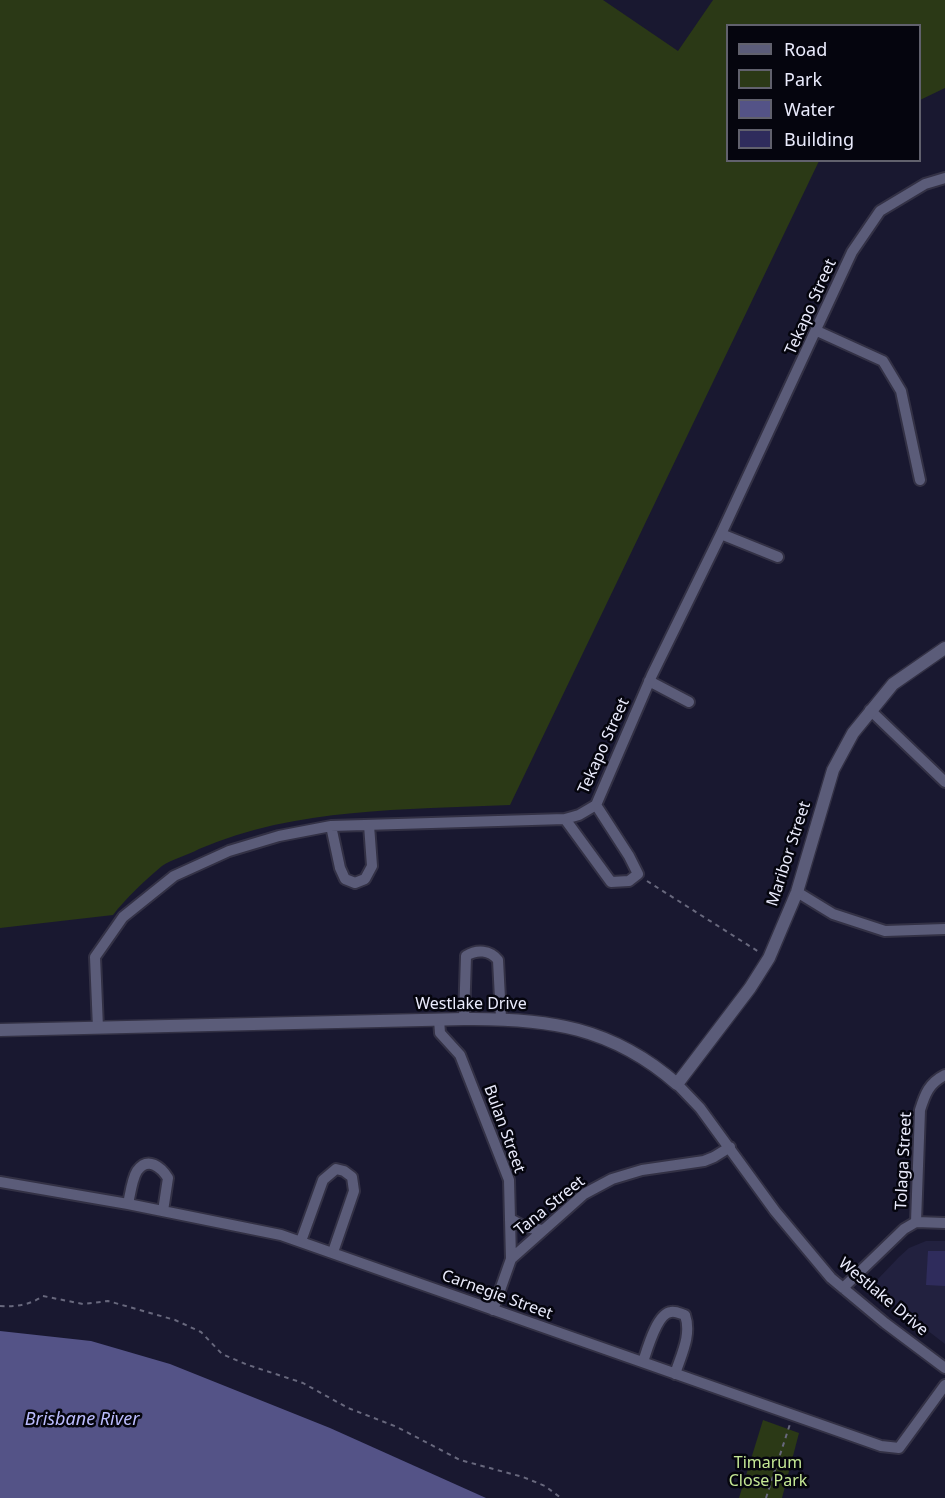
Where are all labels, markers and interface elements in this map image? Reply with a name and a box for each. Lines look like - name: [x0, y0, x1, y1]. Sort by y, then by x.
- legend: [726, 24, 921, 162]
- text: Road: [784, 37, 827, 61]
- text: Park: [784, 67, 822, 91]
- text: Water: [784, 97, 835, 121]
- text: Building: [784, 127, 854, 151]
- street label: Tekapo Street: [781, 256, 841, 358]
- street label: Tekapo Street: [574, 695, 634, 797]
- street label: Maribor Street: [763, 799, 815, 909]
- street label: Westlake Drive: [415, 994, 527, 1014]
- street label: Bulan Street: [479, 1082, 529, 1176]
- street label: Tolaga Street: [892, 1111, 916, 1211]
- street label: Tana Street: [511, 1172, 589, 1240]
- street label: Westlake Drive: [834, 1254, 932, 1340]
- street label: Carnegie Street: [439, 1266, 555, 1324]
- water label: Brisbane River: [25, 1409, 139, 1431]
- park label: Timarum Close Park: [729, 1453, 807, 1491]

